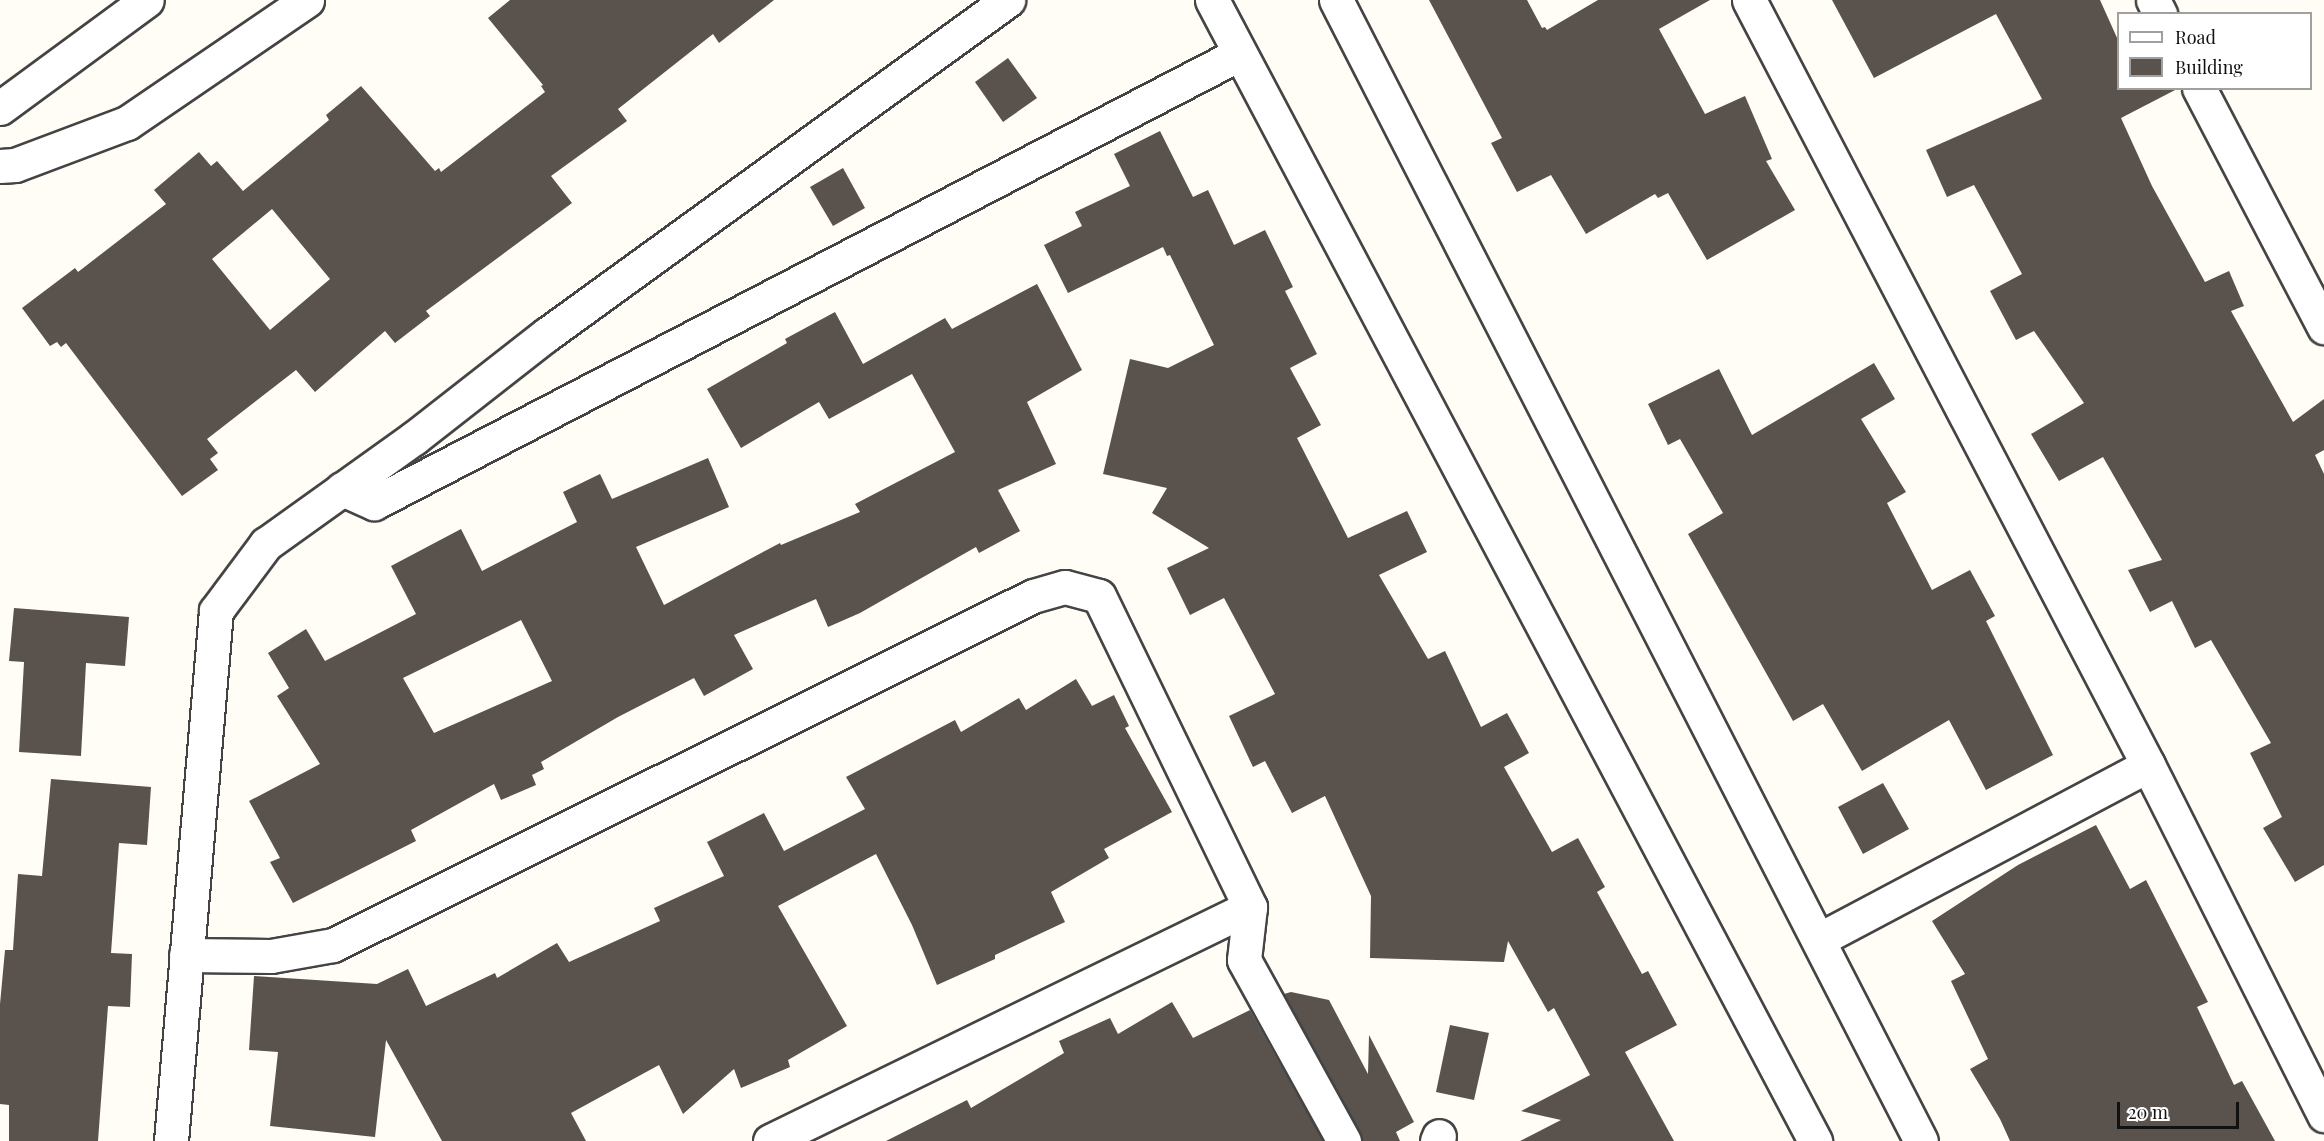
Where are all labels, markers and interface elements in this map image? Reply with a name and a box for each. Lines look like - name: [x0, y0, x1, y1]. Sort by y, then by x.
- legend: [2117, 12, 2312, 90]
- text: Road: [2175, 25, 2216, 49]
- text: Building: [2175, 55, 2243, 79]
- scale bar: [2120, 1090, 2242, 1128]
- text: 20 m: [2128, 1100, 2168, 1124]

